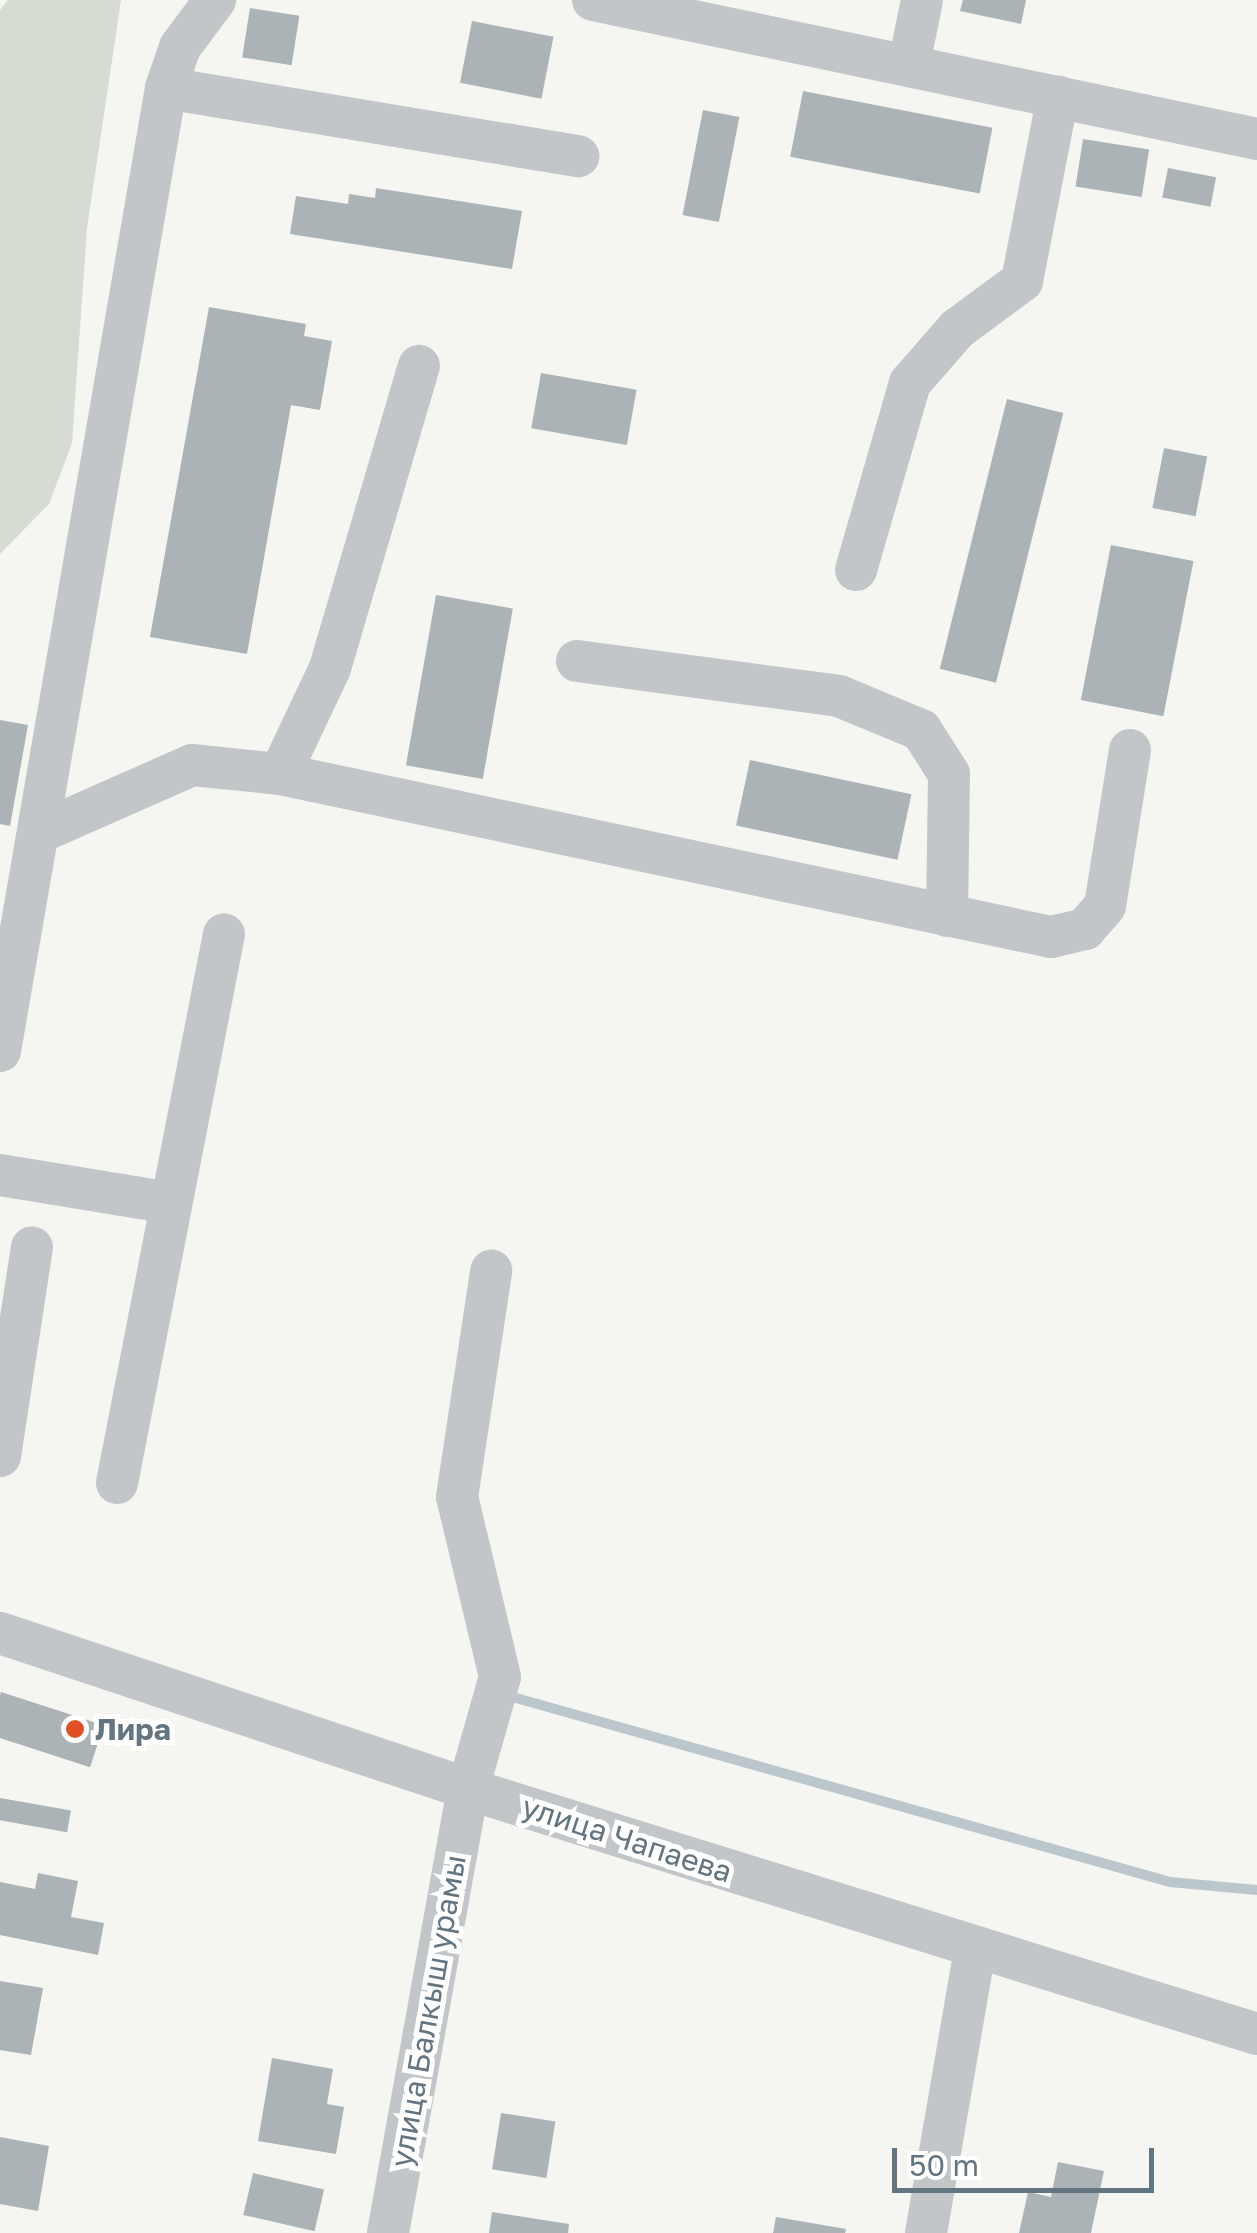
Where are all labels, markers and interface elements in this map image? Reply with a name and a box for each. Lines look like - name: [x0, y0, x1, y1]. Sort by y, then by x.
- place label: Лира: [95, 1711, 171, 1747]
- marker: Лира: [64, 1718, 86, 1740]
- street label: улица Чапаева: [517, 1788, 737, 1890]
- street label: улица Балкыш урамы: [383, 1852, 473, 2170]
- scale bar: [897, 2128, 1160, 2190]
- text: 50 m: [909, 2147, 979, 2183]

